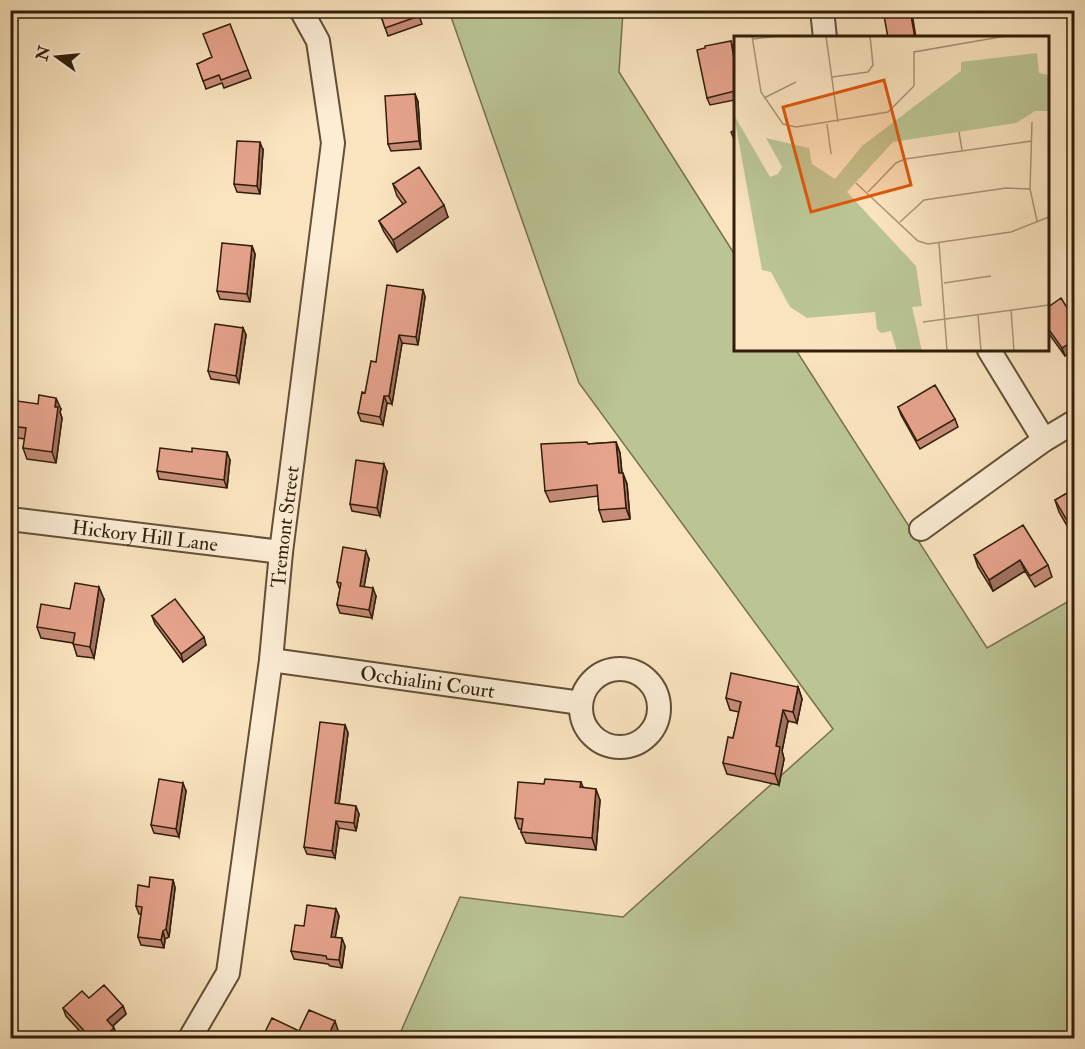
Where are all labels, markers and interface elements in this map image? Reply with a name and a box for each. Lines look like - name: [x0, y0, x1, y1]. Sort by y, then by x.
- north arrow: [27, 27, 87, 87]
- inset map: [734, 36, 1049, 351]
- text: N: [32, 43, 55, 64]
- street label: Tremont Street: [266, 464, 305, 589]
- street label: Hickory Hill Lane: [71, 515, 219, 557]
- street label: Occhialini Court: [359, 661, 497, 704]

